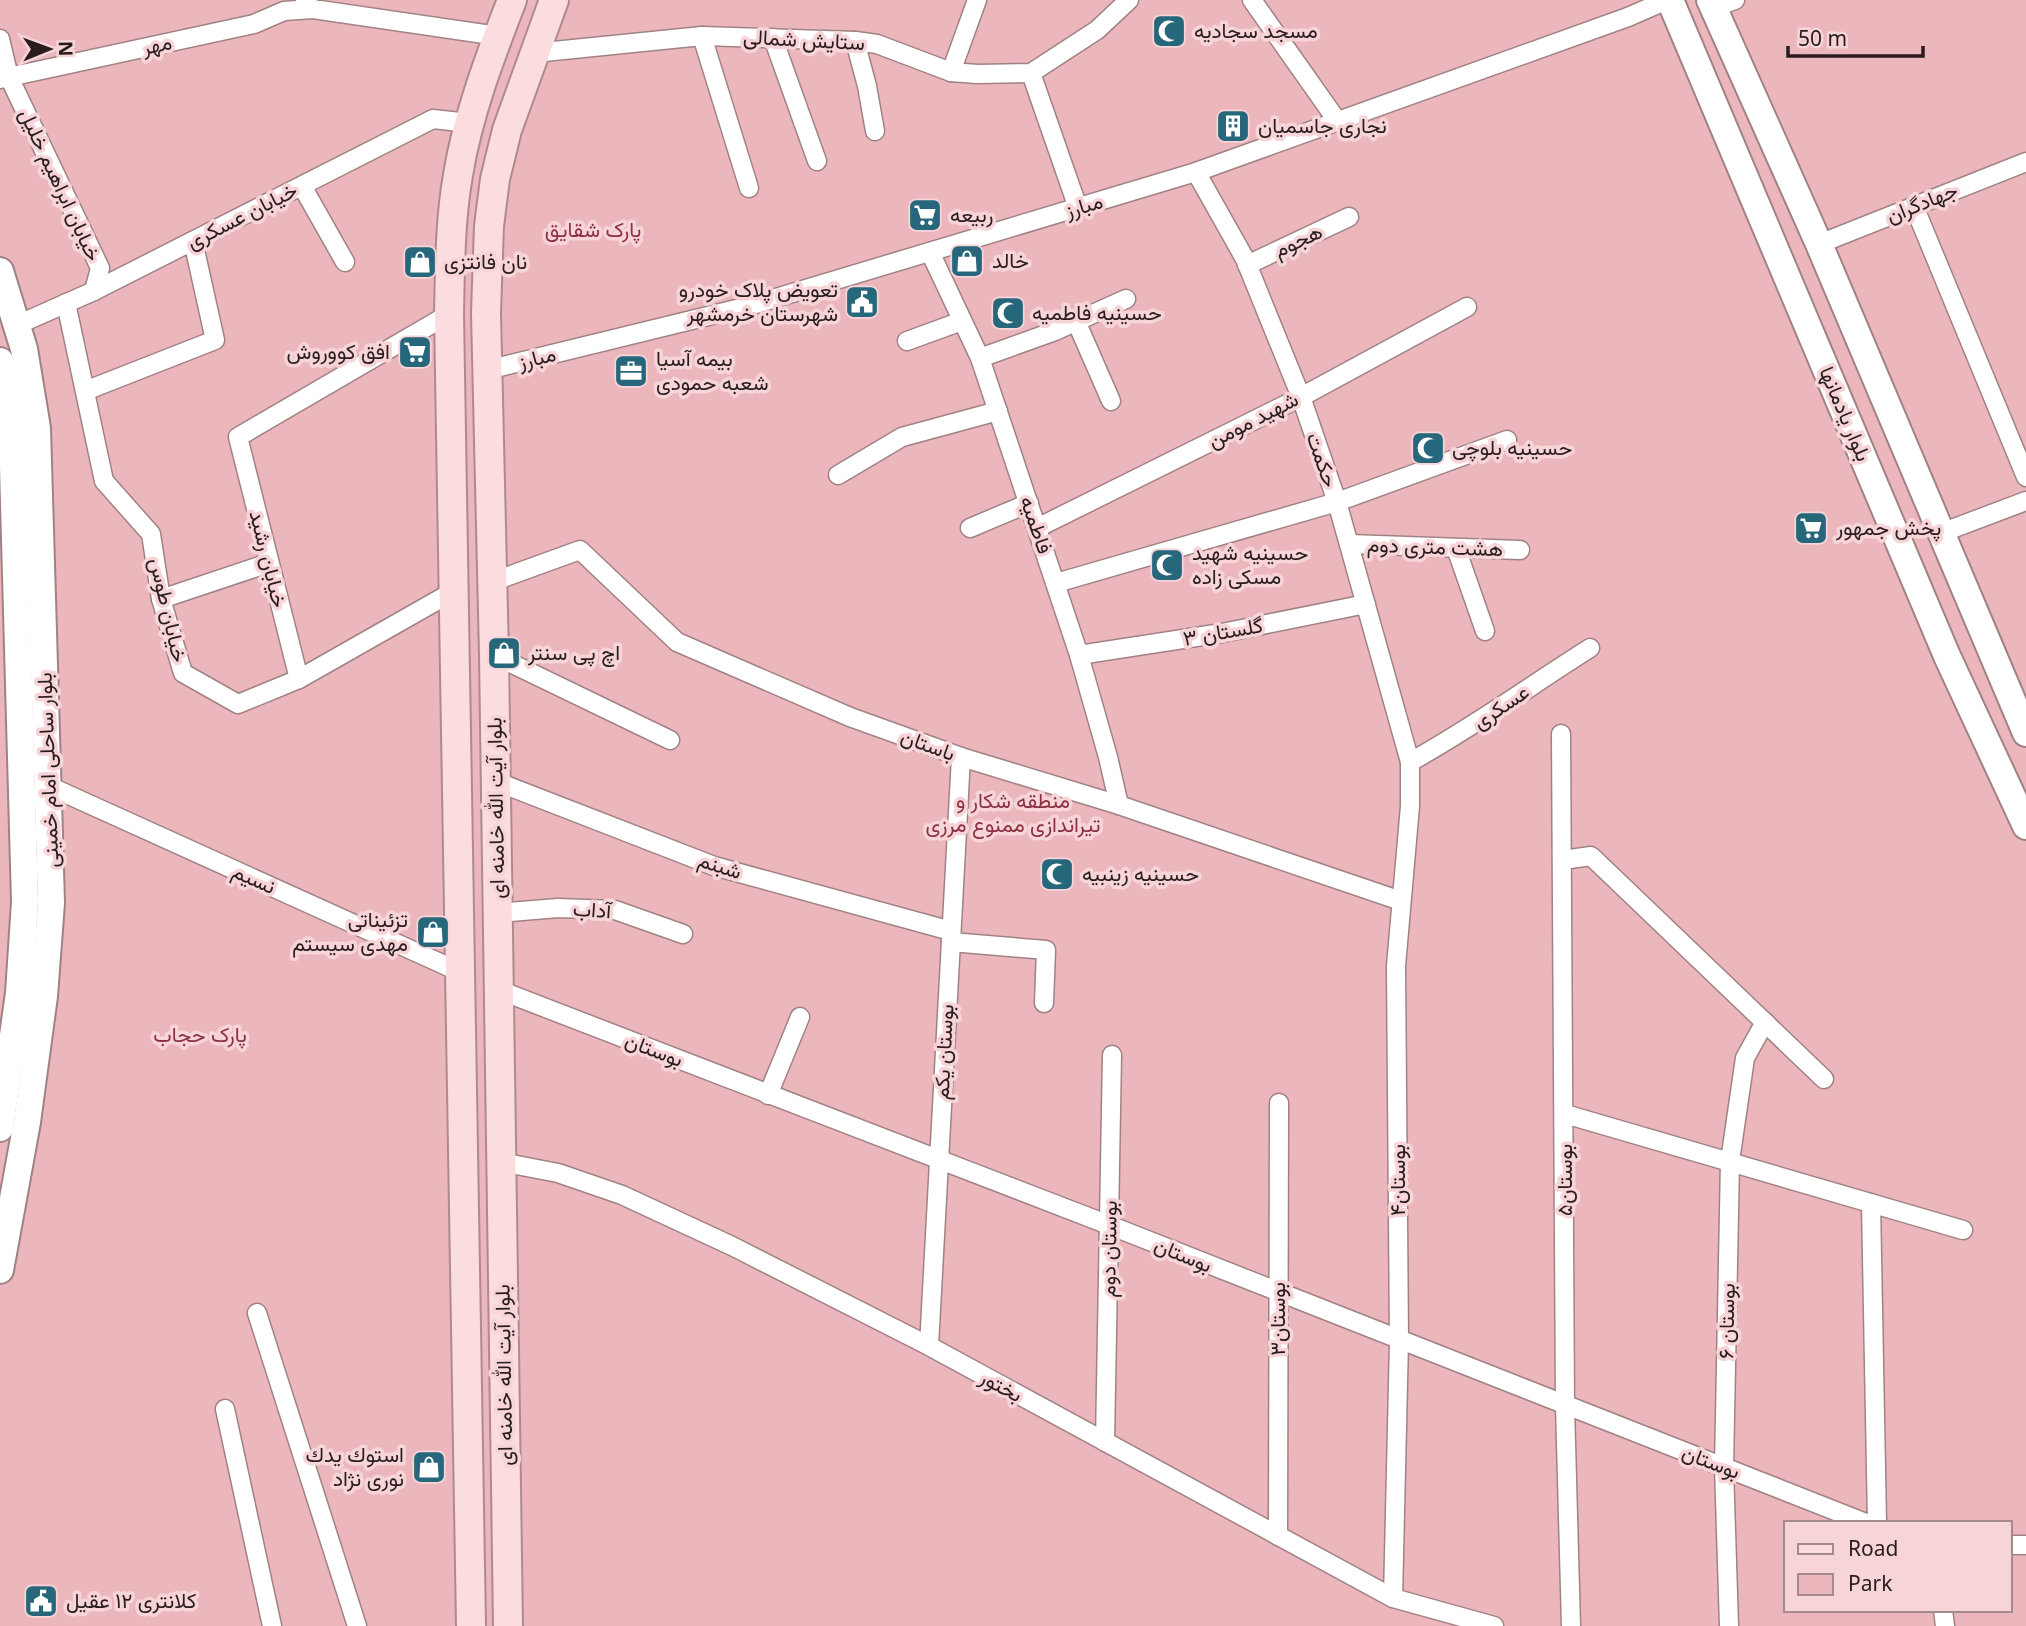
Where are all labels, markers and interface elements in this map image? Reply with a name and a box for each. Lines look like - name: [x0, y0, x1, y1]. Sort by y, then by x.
- mosque icon: مسجد سجادیه: [1150, 12, 1188, 50]
- north arrow: [14, 14, 84, 84]
- scale bar: [1788, 14, 1923, 58]
- place label: مسجد سجادیه: [1194, 16, 1318, 44]
- street label: ستایش شمالی: [742, 22, 866, 56]
- text: 50 m: [1798, 24, 1847, 52]
- street label: مهر: [138, 27, 174, 61]
- text: N: [53, 41, 79, 57]
- street label: خیابان ابراهیم خلیل: [12, 104, 109, 266]
- building icon: نجاری جاسمیان: [1214, 107, 1252, 145]
- place label: نجاری جاسمیان: [1258, 111, 1387, 139]
- street label: خیابان عسکری: [181, 175, 302, 255]
- street label: جهادگران: [1882, 175, 1962, 229]
- street label: مبارز: [1060, 186, 1106, 224]
- supermarket icon: ربیعه: [906, 196, 944, 234]
- place label: ربیعه: [950, 200, 993, 228]
- park label: پارک شقایق: [545, 215, 641, 244]
- street label: هجوم: [1269, 217, 1327, 264]
- shop icon: خالد: [948, 242, 986, 280]
- shop icon: نان فانتزی: [401, 243, 439, 281]
- place label: خالد: [992, 246, 1029, 274]
- place label: نان فانتزی: [444, 247, 527, 275]
- place label: تعویض پلاک خودرو شهرستان خرمشهر: [679, 275, 838, 327]
- public building icon: تعویض پلاک خودرو شهرستان خرمشهر: [843, 283, 881, 321]
- mosque icon: حسینیه فاطمیه: [989, 294, 1027, 332]
- place label: حسینیه فاطمیه: [1032, 298, 1162, 326]
- supermarket icon: افق کووروش: [396, 333, 434, 371]
- place label: افق کووروش: [287, 337, 390, 365]
- street label: مبارز: [514, 339, 559, 375]
- place label: بیمه آسیا شعبه حمودی: [656, 344, 769, 396]
- office icon: بیمه آسیا شعبه حمودی: [612, 352, 650, 390]
- street label: بلوار یادمانها: [1813, 362, 1878, 465]
- street label: شهید مومن: [1202, 384, 1303, 454]
- street label: حکمت: [1301, 428, 1345, 491]
- mosque icon: حسینیه بلوچی: [1409, 429, 1447, 467]
- place label: حسینیه بلوچی: [1452, 433, 1572, 462]
- street label: فاطمیه: [1014, 492, 1060, 557]
- street label: خیابان رشید: [243, 507, 295, 610]
- supermarket icon: پخش جمهور: [1792, 509, 1830, 547]
- place label: پخش جمهور: [1835, 513, 1941, 542]
- street label: هشت متری دوم: [1366, 530, 1504, 563]
- place label: حسینیه شهید مسکی زاده: [1192, 538, 1308, 590]
- mosque icon: حسینیه شهید مسکی زاده: [1148, 546, 1186, 584]
- street label: خیابان طوس: [143, 555, 195, 665]
- street label: گلستان ۳: [1181, 610, 1265, 652]
- shop icon: اچ پی سنتر: [485, 634, 523, 672]
- place label: اچ پی سنتر: [527, 638, 620, 667]
- street label: بلوار ساحلی امام خمینی: [30, 672, 65, 868]
- street label: عسکری: [1467, 677, 1534, 735]
- street label: بلوار آیت الله خامنه ای: [479, 717, 511, 899]
- street label: باستان: [897, 721, 959, 767]
- park label: منطقه شکار و تیراندازی ممنوع مرزی: [926, 786, 1100, 839]
- street label: شبنم: [695, 845, 746, 886]
- mosque icon: حسینیه زینبیه: [1038, 855, 1076, 893]
- street label: نسیم: [228, 856, 280, 901]
- place label: حسینیه زینبیه: [1082, 859, 1199, 887]
- street label: آداب: [572, 894, 614, 924]
- place label: تزئیناتی مهدی سیستم: [292, 905, 408, 958]
- shop icon: تزئیناتی مهدی سیستم: [414, 913, 452, 951]
- street label: بوستان یکم: [927, 1003, 960, 1101]
- park label: پارک حجاب: [153, 1020, 247, 1049]
- street label: بوستان: [621, 1025, 687, 1073]
- street label: بوستان۴: [1383, 1144, 1411, 1216]
- street label: بوستان۵: [1550, 1144, 1578, 1216]
- street label: بوستان دوم: [1093, 1200, 1124, 1298]
- street label: بوستان: [1150, 1230, 1216, 1278]
- street label: بوستان۳: [1263, 1282, 1291, 1356]
- street label: بوستان ۶: [1711, 1283, 1741, 1359]
- street label: بلوار آیت الله خامنه ای: [487, 1284, 519, 1466]
- street label: بختور: [974, 1362, 1028, 1408]
- street label: بوستان: [1678, 1437, 1744, 1485]
- place label: استوك يدك نوری نژاد: [306, 1440, 404, 1492]
- shop icon: استوك يدك نوری نژاد: [410, 1448, 448, 1486]
- legend: [1784, 1521, 2012, 1612]
- text: Road: [1848, 1534, 1898, 1562]
- text: Park: [1848, 1569, 1893, 1597]
- public building icon: کلانتری ۱۲ عقیل: [22, 1582, 60, 1620]
- place label: کلانتری ۱۲ عقیل: [66, 1586, 196, 1614]

